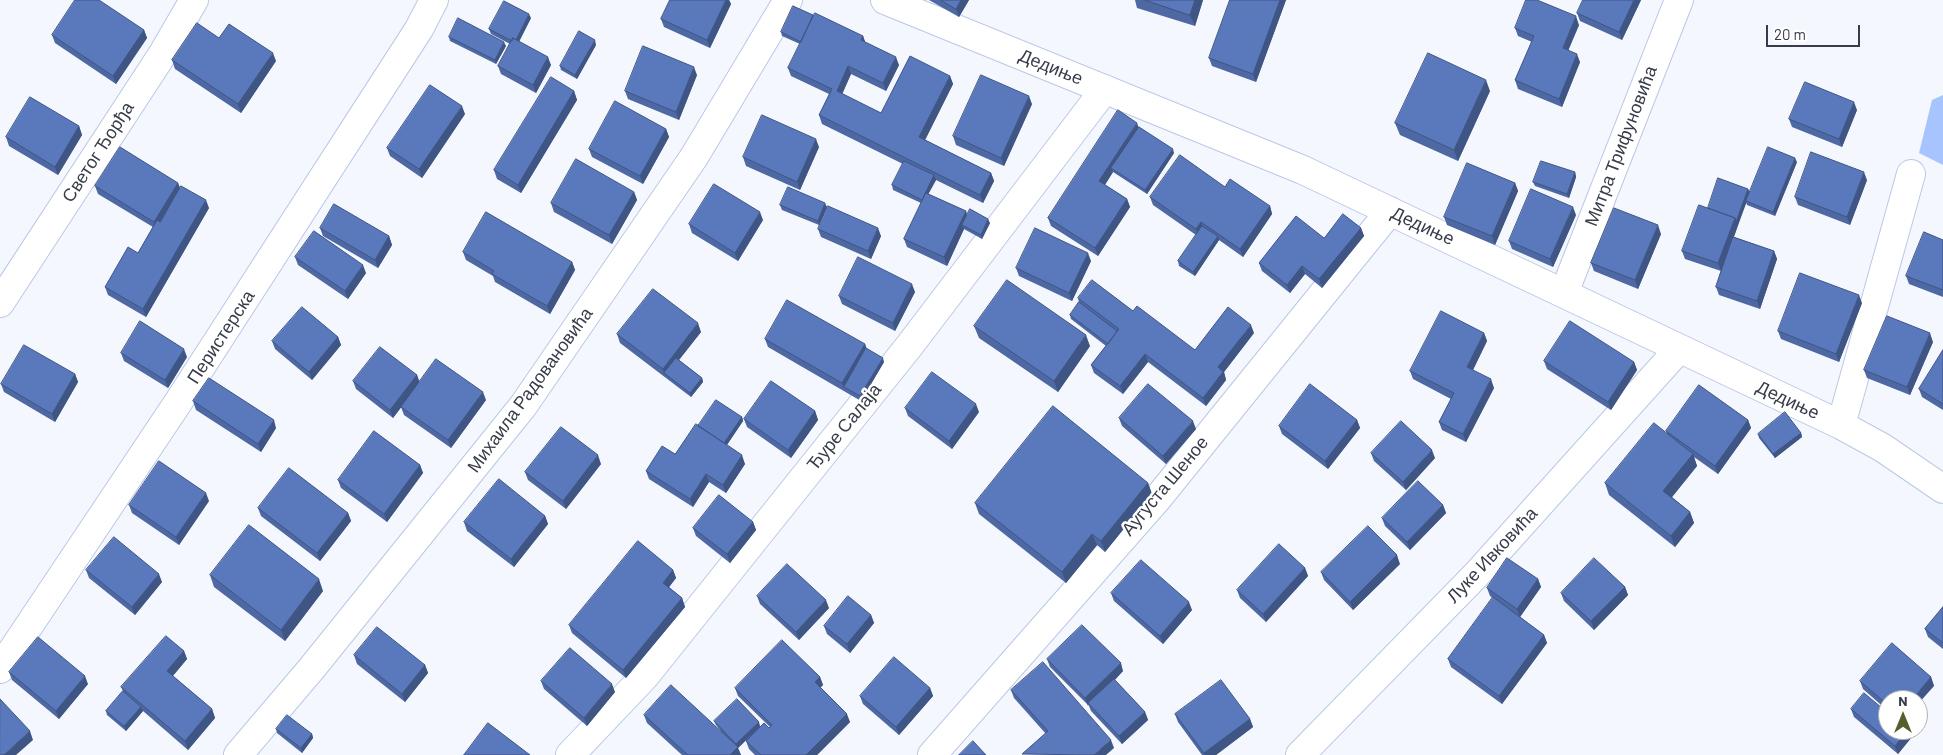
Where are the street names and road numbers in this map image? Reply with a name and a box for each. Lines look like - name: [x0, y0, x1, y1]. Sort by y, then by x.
- street label: Дедиње: [1016, 44, 1086, 90]
- street label: Митра Трифуновића: [1580, 63, 1662, 229]
- street label: Светог Ђорђа: [57, 98, 139, 206]
- street label: Дедиње: [1388, 202, 1458, 250]
- street label: Перистерска: [183, 286, 259, 388]
- street label: Михаила Радовановића: [463, 303, 597, 477]
- street label: Дедиње: [1753, 376, 1823, 424]
- street label: Ђуре Салаја: [802, 379, 886, 475]
- street label: Аугуста Шеное: [1117, 432, 1213, 540]
- street label: Луке Ивковића: [1442, 503, 1542, 607]

